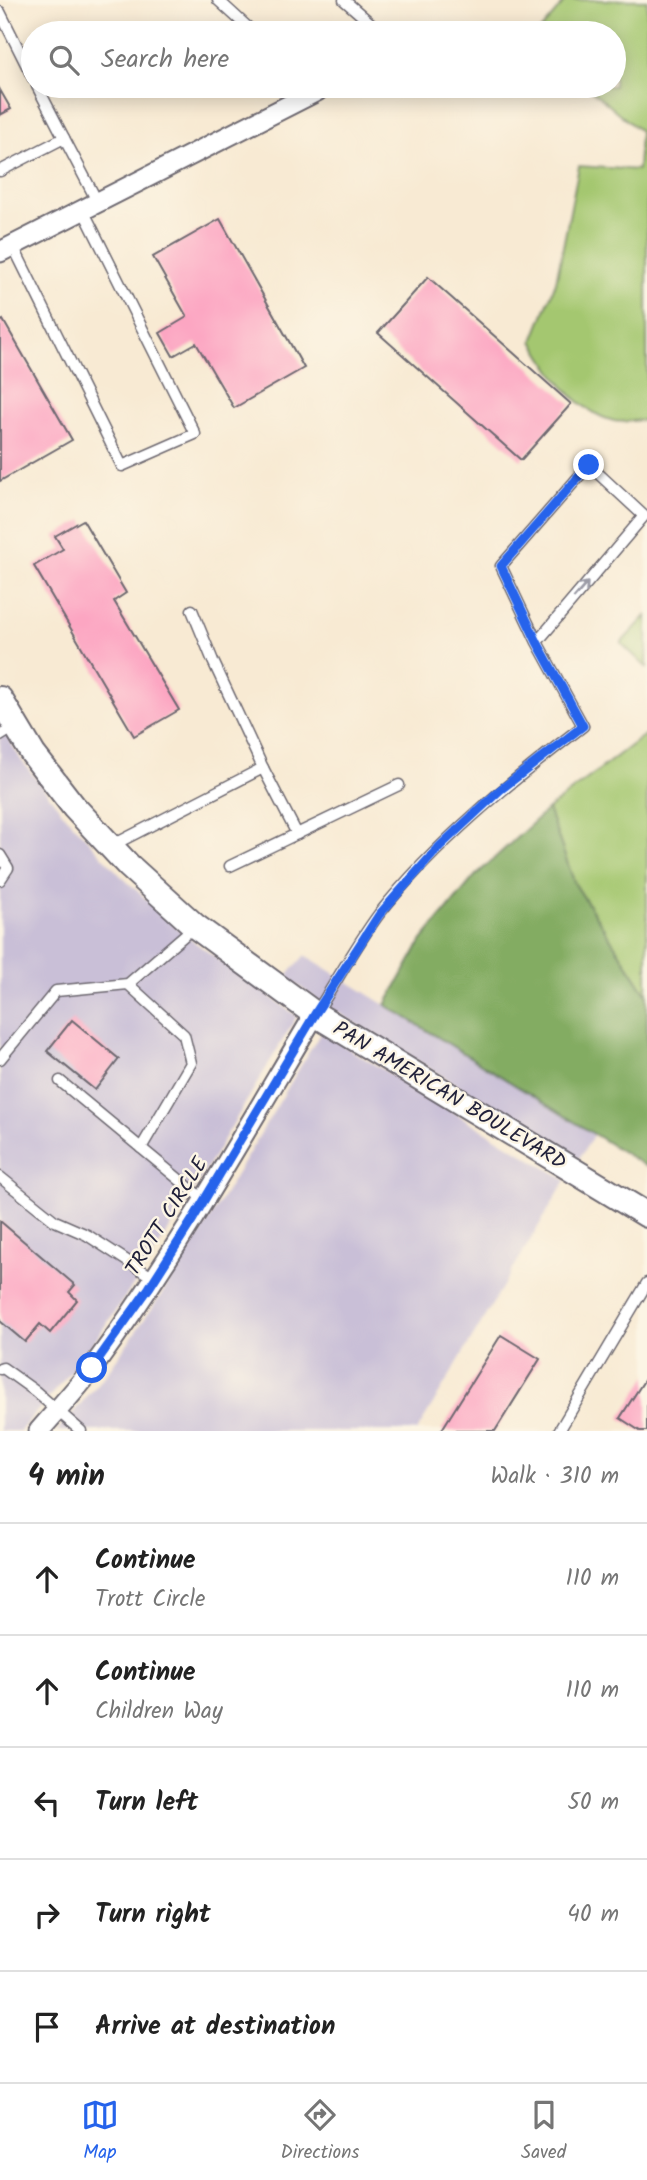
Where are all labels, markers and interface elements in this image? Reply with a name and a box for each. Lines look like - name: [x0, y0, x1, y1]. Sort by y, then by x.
- search box: [21, 21, 626, 98]
- text: Search here: [101, 39, 229, 81]
- icon: search: [45, 41, 83, 79]
- route end: [573, 449, 604, 480]
- one-way arrow: [573, 581, 589, 599]
- street label: PAN AMERICAN BOULEVARD: [326, 1013, 572, 1179]
- street label: TROTT CIRCLE: [118, 1150, 217, 1283]
- route start: [76, 1352, 107, 1383]
- text: 4 min: [28, 1453, 105, 1501]
- text: Walk · 310 m: [491, 1459, 619, 1495]
- text: Continue: [95, 1540, 196, 1582]
- icon: ahead: [28, 1560, 66, 1598]
- text: 110 m: [566, 1561, 619, 1597]
- text: Trott Circle: [95, 1582, 205, 1618]
- text: Continue: [95, 1652, 196, 1694]
- icon: ahead: [28, 1672, 66, 1710]
- text: 110 m: [566, 1673, 619, 1709]
- text: Children Way: [95, 1694, 223, 1730]
- text: Turn left: [95, 1782, 198, 1824]
- icon: left: [28, 1784, 66, 1822]
- text: 50 m: [568, 1785, 619, 1821]
- text: Turn right: [95, 1894, 211, 1936]
- icon: right: [28, 1896, 66, 1934]
- text: 40 m: [567, 1897, 619, 1933]
- text: Arrive at destination: [95, 2006, 335, 2048]
- icon: arrive: [28, 2008, 66, 2046]
- tab: Map: [81, 2096, 119, 2168]
- tab: Directions: [281, 2096, 359, 2168]
- tab: Saved: [521, 2096, 566, 2168]

